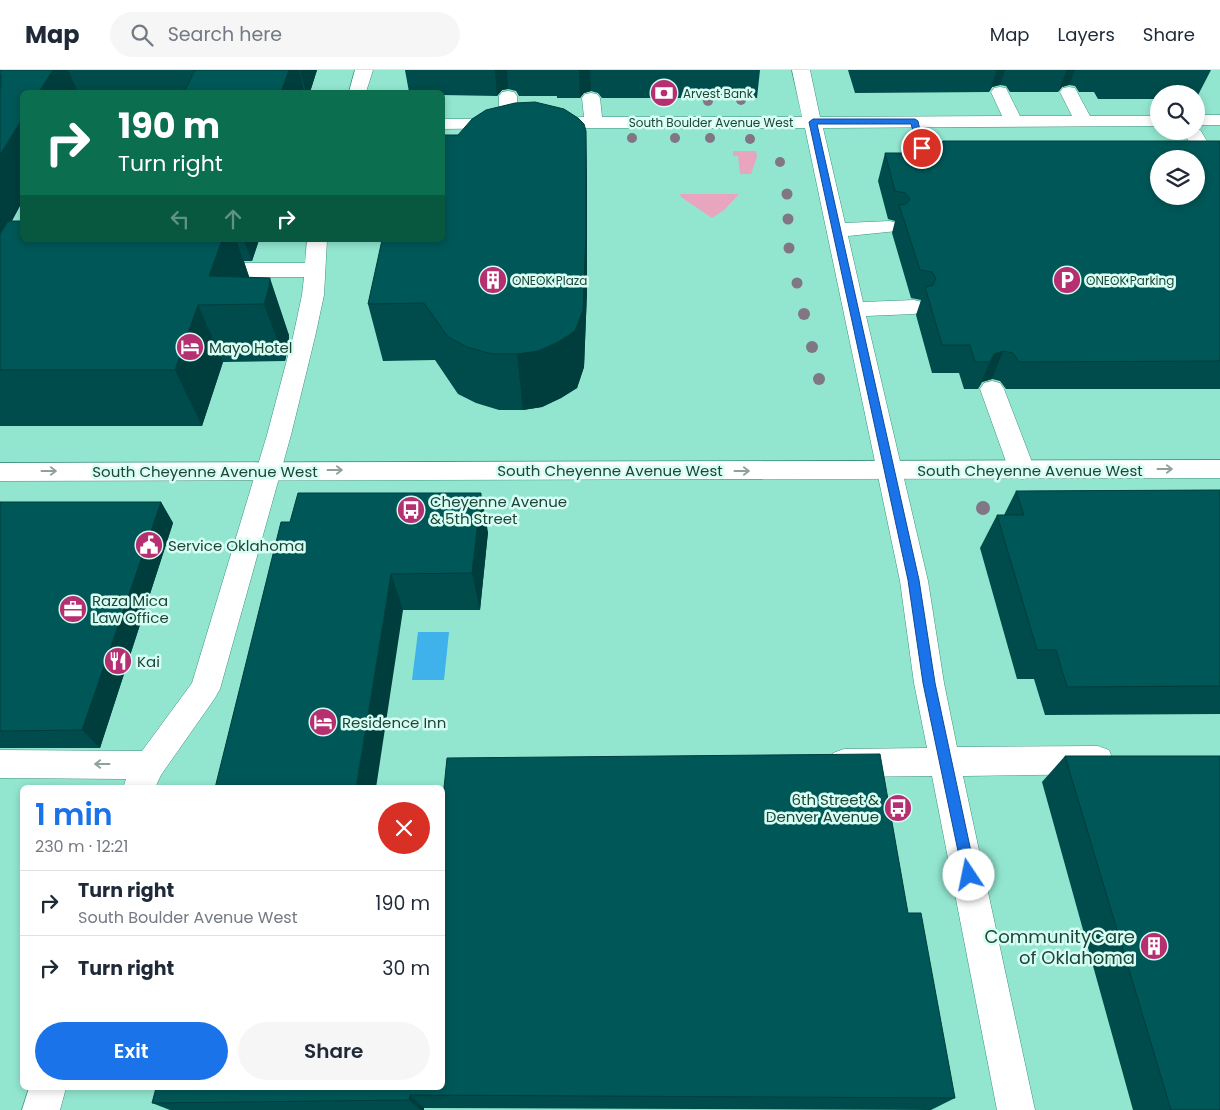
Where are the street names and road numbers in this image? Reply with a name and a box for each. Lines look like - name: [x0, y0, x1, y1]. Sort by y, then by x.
- street label: South Boulder Avenue West: [629, 114, 793, 131]
- street label: South Cheyenne Avenue West: [497, 460, 723, 481]
- street label: South Cheyenne Avenue West: [917, 460, 1143, 481]
- street label: South Cheyenne Avenue West: [92, 461, 318, 482]

